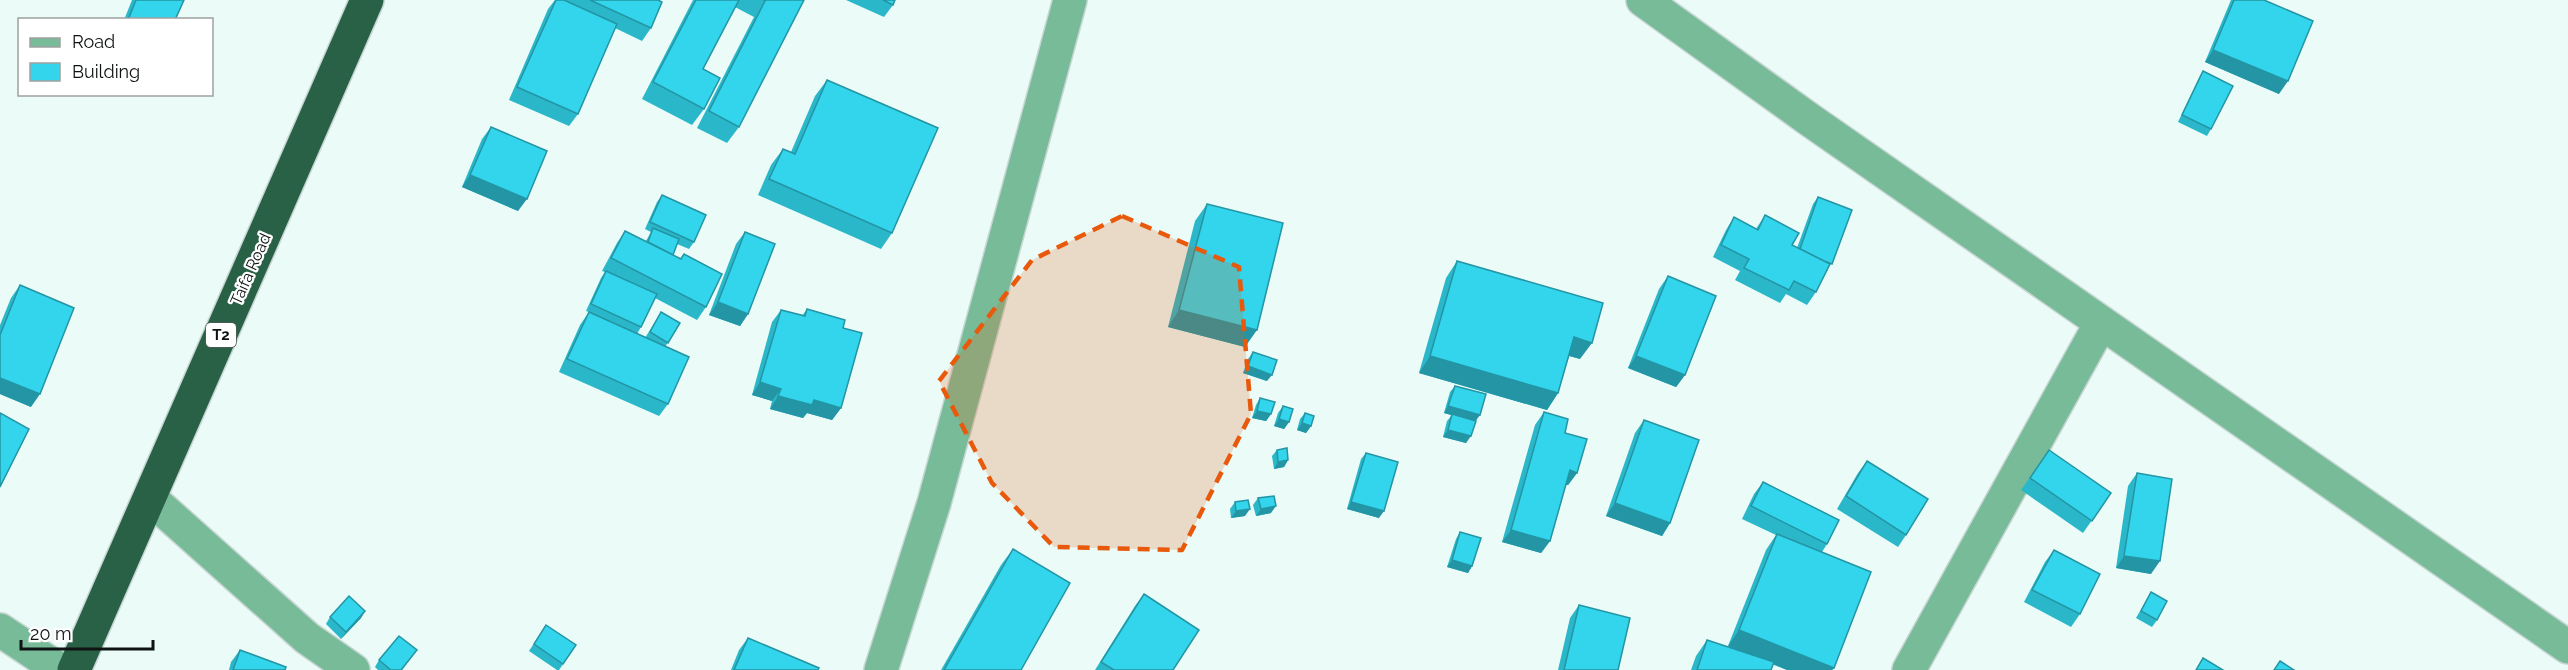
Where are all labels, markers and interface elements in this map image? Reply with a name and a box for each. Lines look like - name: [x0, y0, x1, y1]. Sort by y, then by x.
- legend: [18, 18, 213, 96]
- text: Road: [72, 31, 115, 52]
- text: Building: [72, 61, 140, 82]
- street label: Taifa Road: [226, 230, 275, 308]
- road number: T2: [206, 323, 236, 347]
- scale bar: [21, 613, 153, 651]
- text: 20 m: [30, 623, 72, 644]

